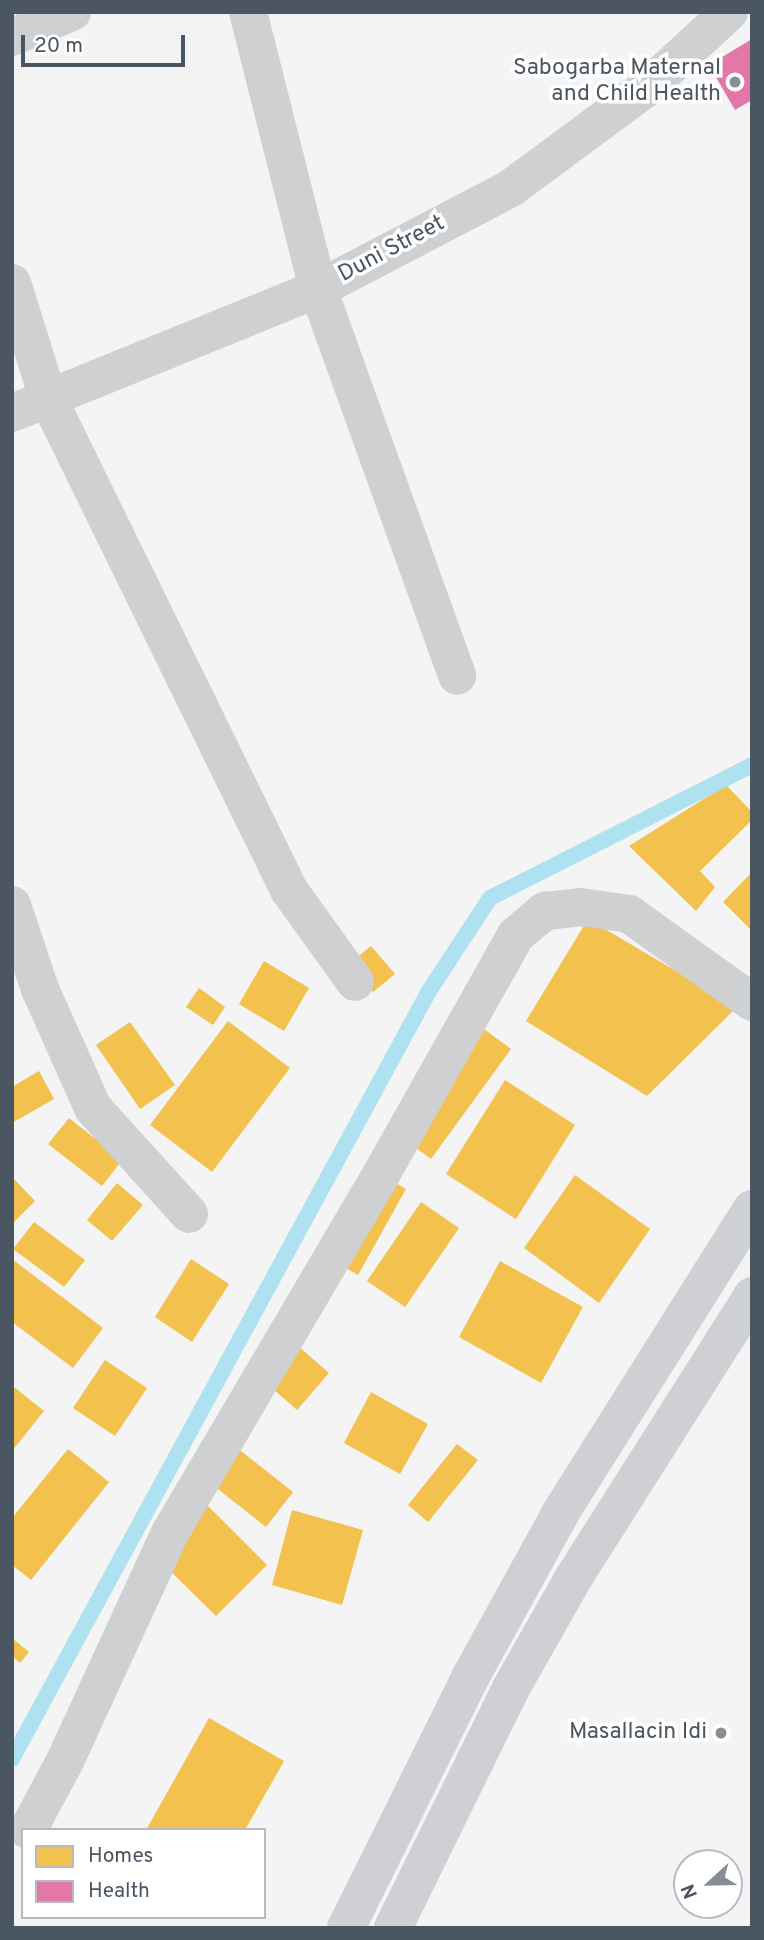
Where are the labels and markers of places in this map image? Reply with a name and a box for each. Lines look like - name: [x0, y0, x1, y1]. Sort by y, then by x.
- place label: Sabogarba Maternal and Child Health: [513, 55, 721, 109]
- marker: Sabogarba Maternal and Child Health: [727, 74, 743, 90]
- place label: Masallacin Idi: [569, 1719, 707, 1747]
- marker: Masallacin Idi: [713, 1725, 729, 1741]

